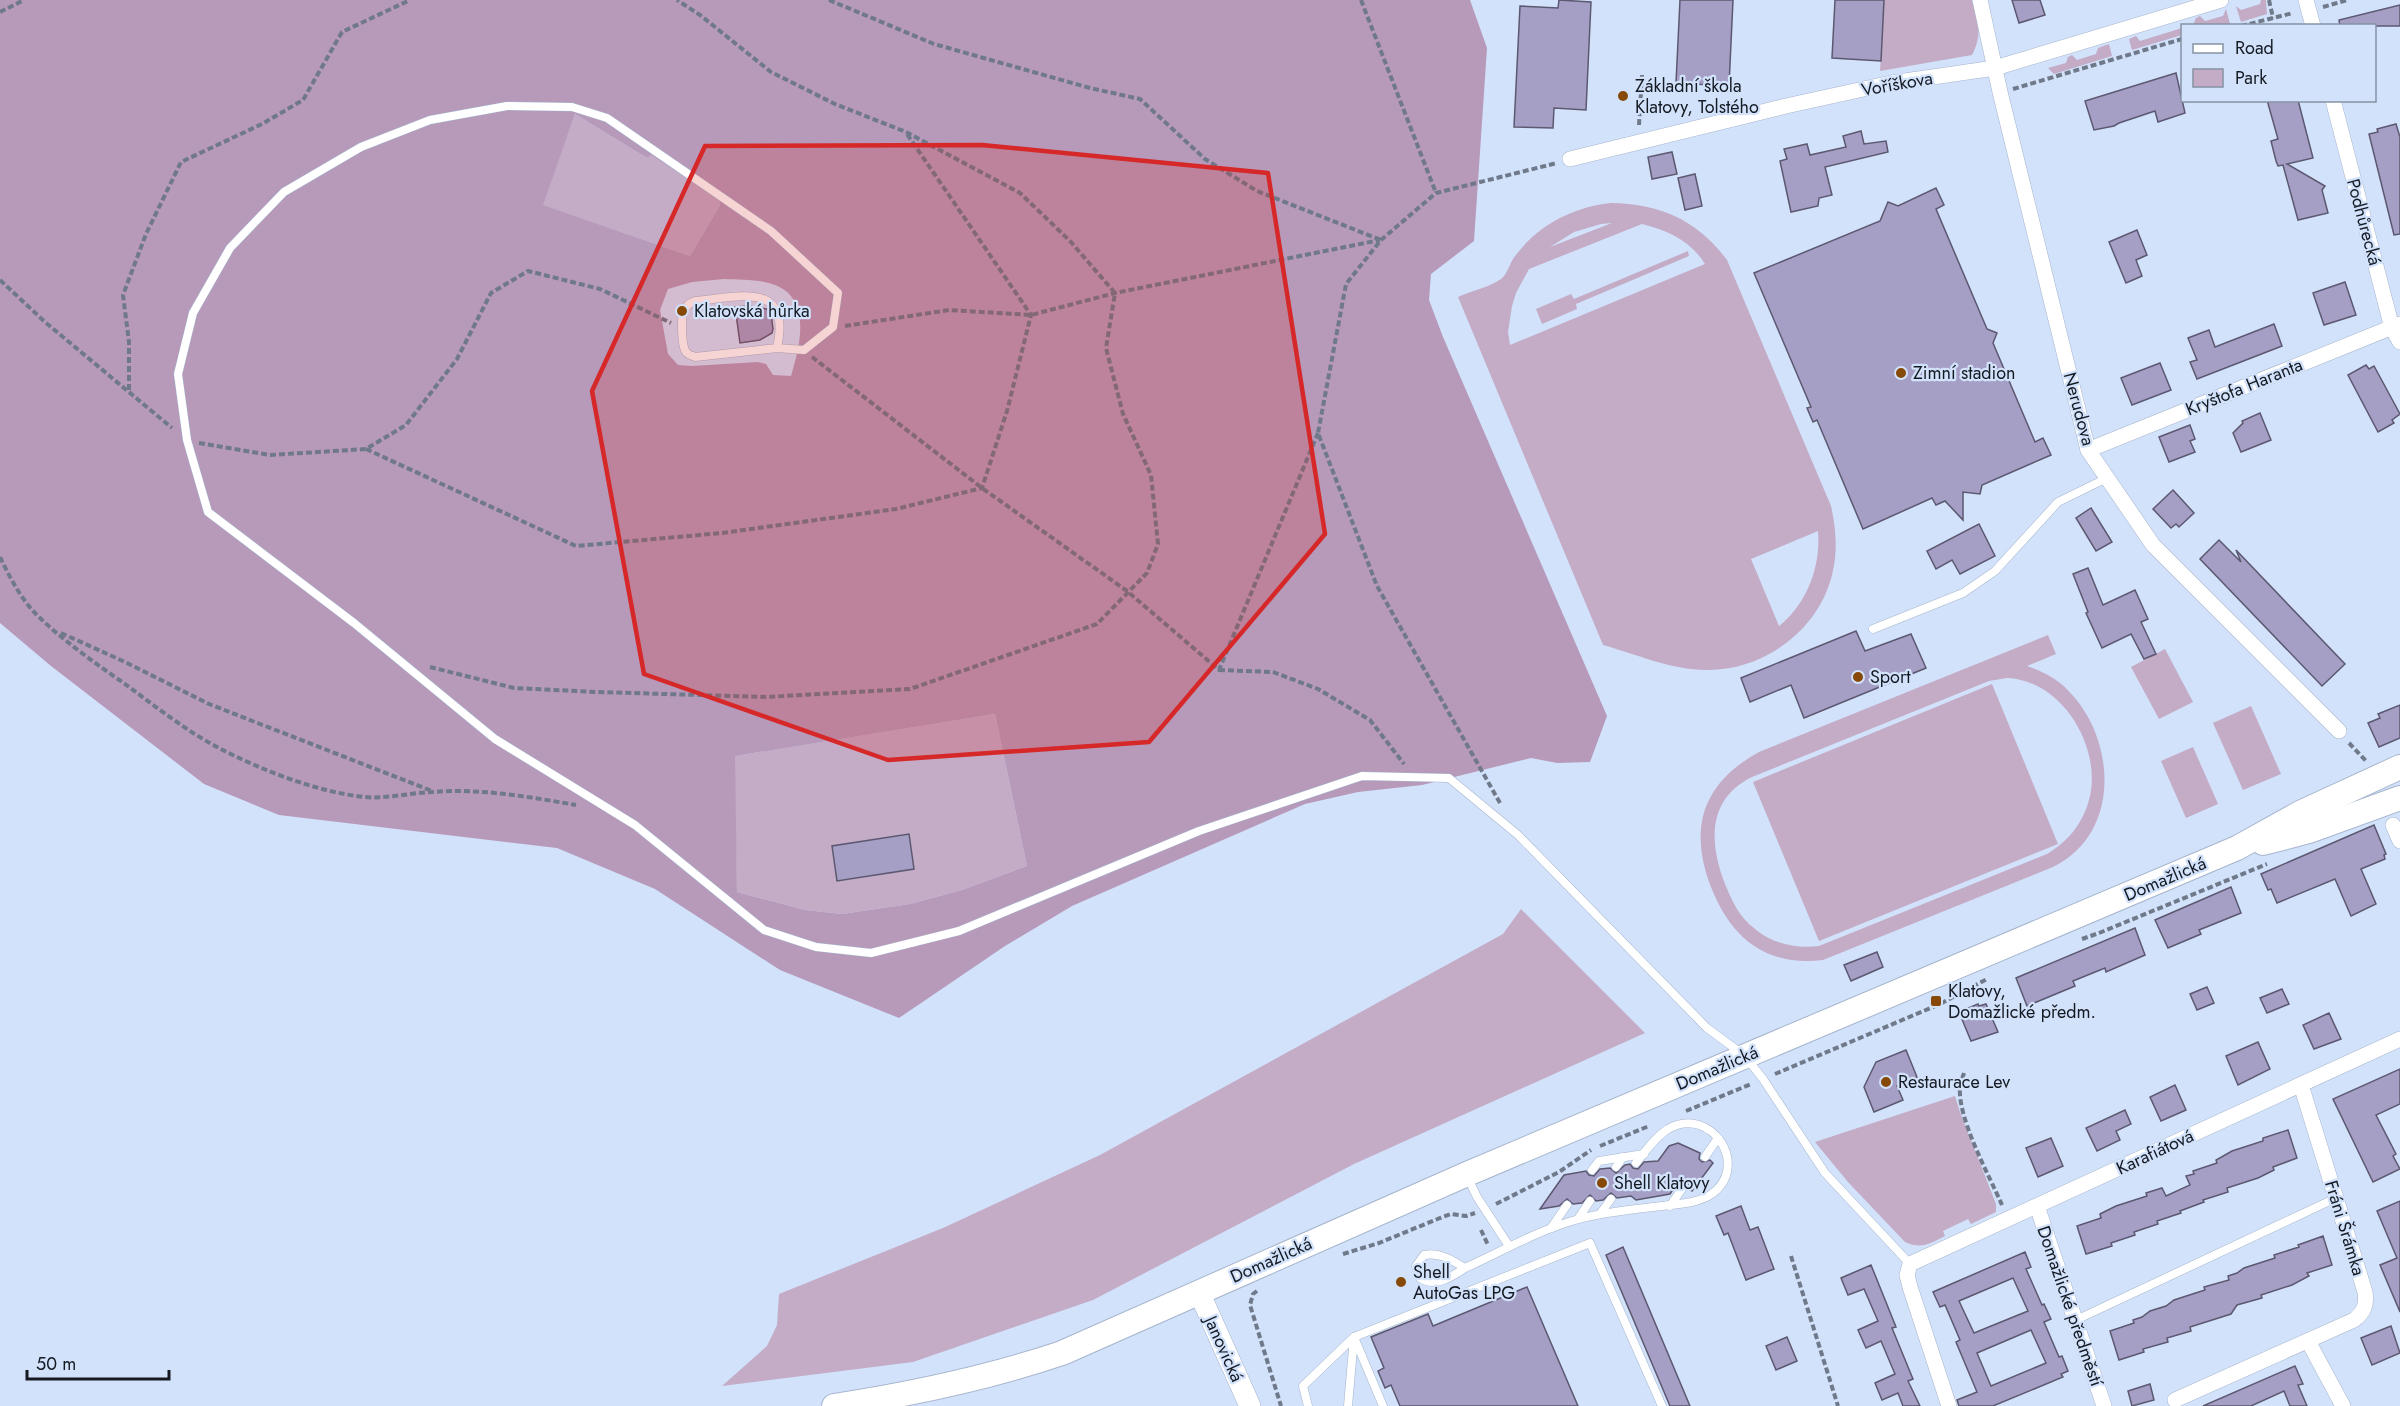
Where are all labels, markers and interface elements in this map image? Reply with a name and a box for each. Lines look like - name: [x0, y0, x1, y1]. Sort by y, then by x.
- legend: [2181, 24, 2376, 102]
- text: Road: [2235, 35, 2274, 61]
- street label: Voříškova: [1859, 65, 1935, 103]
- text: Park: [2235, 65, 2267, 91]
- place label: Základní škola Klatovy, Tolstého: [1635, 73, 1759, 120]
- marker: Základní škola Klatovy, Tolstého: [1616, 89, 1630, 103]
- street label: Podhůrecká: [2340, 176, 2388, 268]
- place label: Klatovská hůrka: [694, 298, 810, 324]
- marker: Klatovská hůrka: [675, 304, 689, 318]
- street label: Kryštofa Haranta: [2182, 352, 2306, 422]
- place label: Zimní stadion: [1913, 360, 2016, 386]
- marker: Zimní stadion: [1894, 366, 1908, 380]
- street label: Nerudova: [2057, 369, 2101, 449]
- place label: Sport: [1870, 664, 1911, 690]
- marker: Sport: [1851, 670, 1865, 684]
- street label: Domažlická: [2120, 850, 2210, 908]
- place label: Klatovy, Domažlické předm.: [1948, 978, 2096, 1025]
- marker: Klatovy, Domažlické předm.: [1929, 994, 1943, 1008]
- street label: Domažlická: [1672, 1039, 1762, 1097]
- place label: Restaurace Lev: [1898, 1069, 2010, 1095]
- marker: Restaurace Lev: [1879, 1075, 1893, 1089]
- street label: Karafiátová: [2112, 1123, 2198, 1181]
- place label: Shell Klatovy: [1614, 1170, 1710, 1196]
- marker: Shell Klatovy: [1595, 1176, 1609, 1190]
- street label: Fráni Šrámka: [2318, 1177, 2372, 1279]
- street label: Domažlické předměstí: [2030, 1222, 2110, 1391]
- street label: Domažlická: [1226, 1230, 1316, 1290]
- place label: Shell AutoGas LPG: [1413, 1259, 1515, 1306]
- marker: Shell AutoGas LPG: [1394, 1275, 1408, 1289]
- street label: Janovická: [1197, 1310, 1250, 1386]
- scale bar: [27, 1343, 170, 1381]
- text: 50 m: [36, 1351, 76, 1377]

